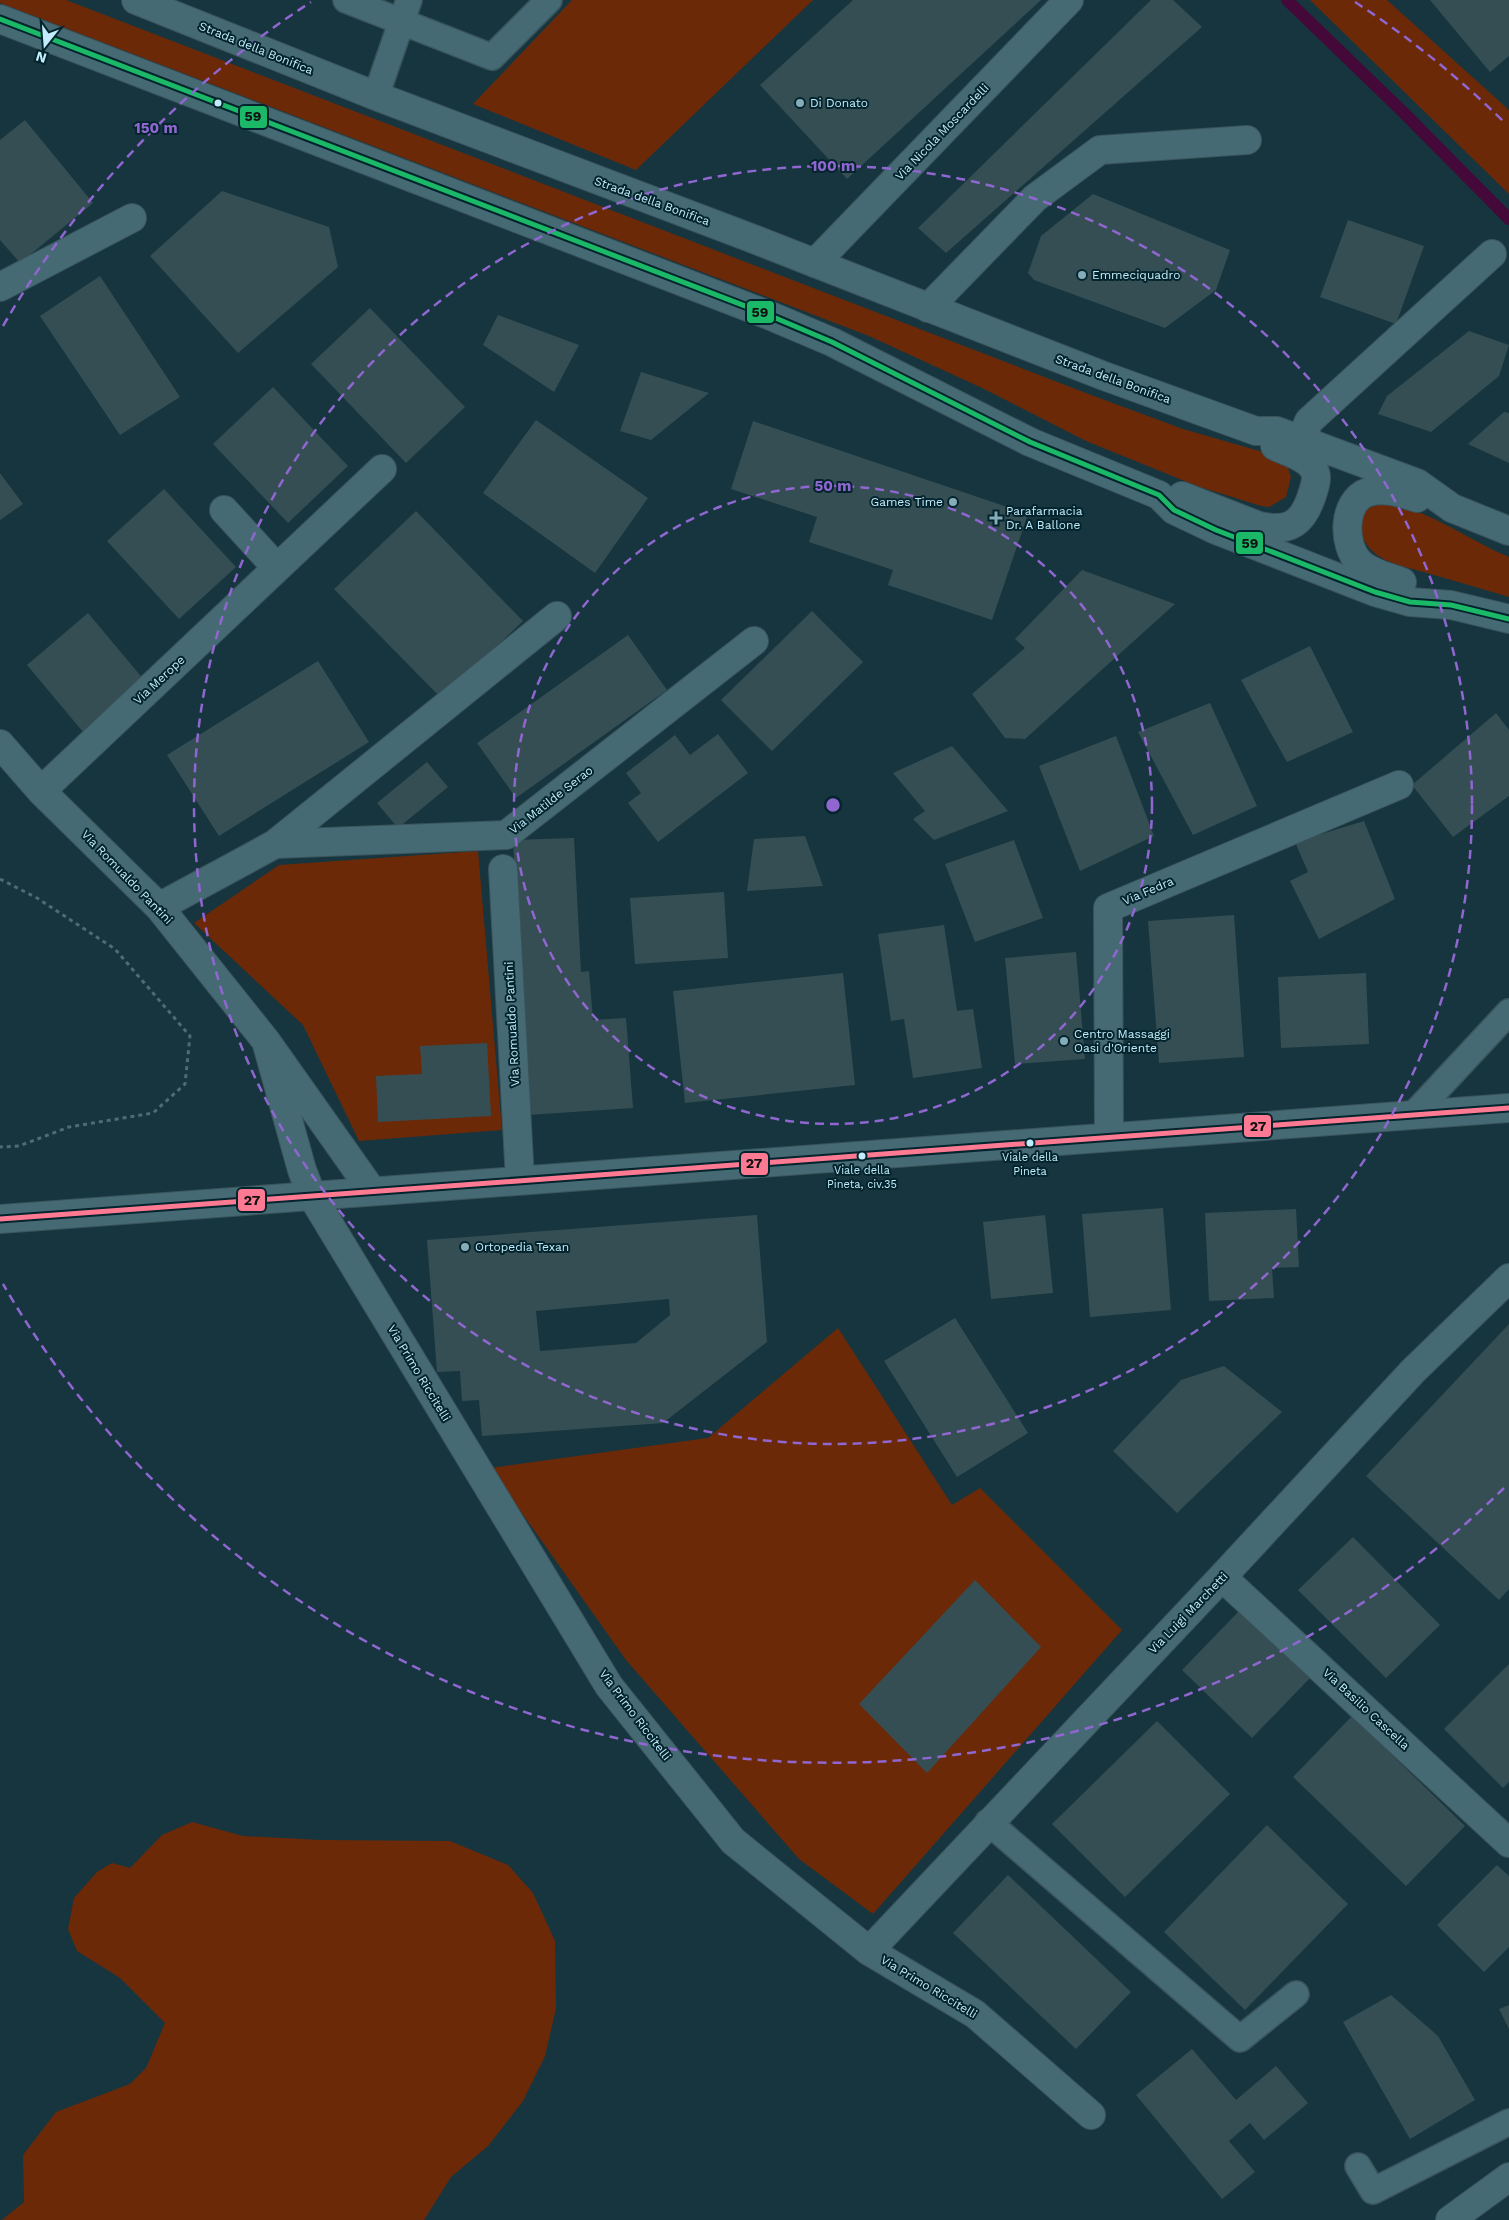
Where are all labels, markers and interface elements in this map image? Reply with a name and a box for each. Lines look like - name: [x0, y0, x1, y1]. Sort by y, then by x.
- street label: Strada della Bonifica: [197, 19, 315, 77]
- north arrow: [20, 20, 70, 70]
- text: N: [34, 48, 48, 67]
- street label: Via Nicola Moscardelli: [892, 81, 992, 183]
- place label: Di Donato: [810, 96, 868, 110]
- marker: Di Donato: [794, 97, 806, 109]
- unlabelled marker: [213, 98, 223, 108]
- line badge: 59: [239, 105, 268, 129]
- text: 59: [245, 108, 261, 124]
- text: 150 m: [134, 119, 178, 137]
- text: 100 m: [811, 157, 855, 175]
- street label: Strada della Bonifica: [592, 174, 712, 228]
- place label: Emmeciquadro: [1092, 268, 1181, 282]
- marker: Emmeciquadro: [1076, 269, 1088, 281]
- line badge: 59: [746, 300, 775, 324]
- text: 59: [752, 304, 768, 320]
- street label: Strada della Bonifica: [1053, 352, 1173, 406]
- text: 50 m: [815, 477, 851, 495]
- place label: Games Time: [870, 495, 943, 509]
- marker: Games Time: [947, 496, 959, 508]
- place label: Parafarmacia Dr. A Ballone: [1006, 504, 1083, 532]
- marker: Parafarmacia Dr. A Ballone: [990, 512, 1002, 524]
- line badge: 59: [1235, 531, 1264, 555]
- text: 59: [1242, 535, 1258, 551]
- street label: Via Merope: [130, 653, 188, 707]
- street label: Via Matilde Serao: [506, 763, 596, 837]
- centre of rings: [824, 796, 842, 814]
- street label: Via Romualdo Pantini: [79, 827, 175, 927]
- street label: Via Fedra: [1120, 874, 1176, 908]
- street label: Via Romualdo Pantini: [502, 961, 522, 1087]
- place label: Centro Massaggi Oasi d'Oriente: [1074, 1027, 1170, 1055]
- marker: Centro Massaggi Oasi d'Oriente: [1058, 1035, 1070, 1047]
- line badge: 27: [1243, 1114, 1272, 1138]
- text: 27: [1250, 1118, 1267, 1134]
- marker: Viale della Pineta: [1025, 1138, 1035, 1148]
- marker: Viale della Pineta, civ.35: [857, 1151, 867, 1161]
- place label: Viale della Pineta: [1002, 1151, 1058, 1178]
- line badge: 27: [740, 1152, 769, 1176]
- text: 27: [746, 1155, 763, 1171]
- place label: Viale della Pineta, civ.35: [827, 1164, 897, 1191]
- line badge: 27: [237, 1188, 266, 1212]
- text: 27: [244, 1192, 261, 1208]
- place label: Ortopedia Texan: [475, 1240, 569, 1254]
- marker: Ortopedia Texan: [459, 1241, 471, 1253]
- street label: Via Primo Riccitelli: [385, 1322, 453, 1424]
- street label: Via Luigi Marchetti: [1145, 1569, 1231, 1657]
- street label: Via Basilio Cascella: [1320, 1665, 1412, 1753]
- street label: Via Primo Riccitelli: [596, 1667, 674, 1763]
- street label: Via Primo Riccitelli: [878, 1953, 980, 2021]

